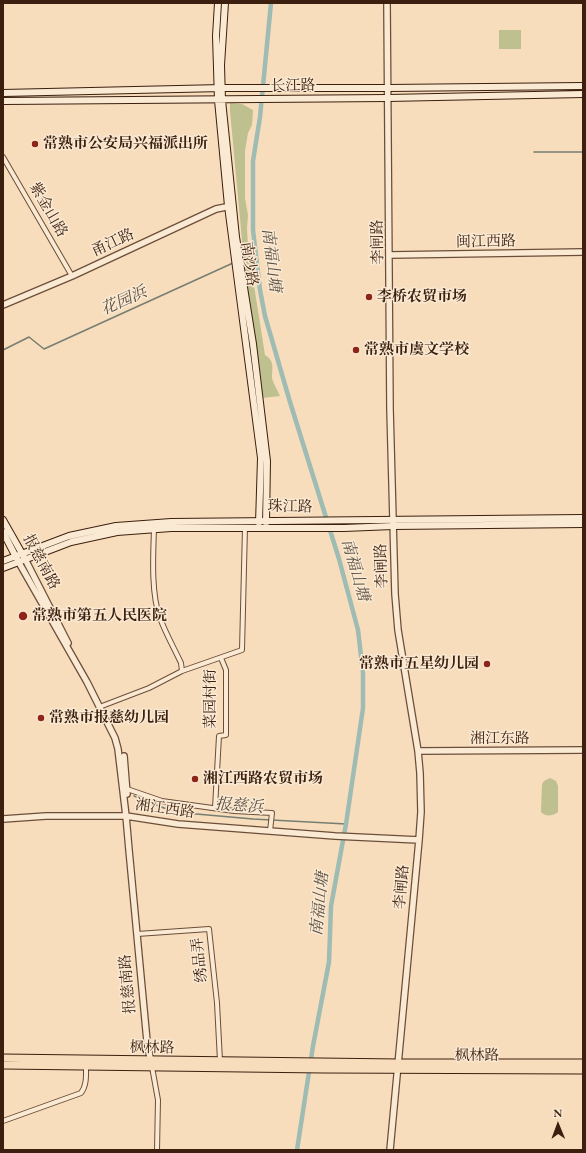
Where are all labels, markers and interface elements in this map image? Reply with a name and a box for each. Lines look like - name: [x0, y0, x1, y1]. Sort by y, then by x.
- street label: 长江路: [270, 77, 316, 95]
- place label: 常熟市公安局兴福派出所: [43, 135, 208, 153]
- marker: 常熟市公安局兴福派出所: [30, 139, 40, 149]
- street label: 紫金山路: [25, 180, 71, 240]
- street label: 李闸路: [369, 219, 387, 265]
- street label: 甬江路: [89, 225, 137, 261]
- water label: 南福山塘: [258, 227, 284, 293]
- street label: 闽江西路: [456, 232, 516, 252]
- street label: 南沙路: [237, 240, 261, 288]
- water label: 花园浜: [98, 282, 150, 320]
- place label: 李桥农贸市场: [377, 288, 467, 306]
- marker: 李桥农贸市场: [364, 292, 374, 302]
- place label: 常熟市虞文学校: [364, 341, 469, 359]
- marker: 常熟市虞文学校: [351, 345, 361, 355]
- street label: 珠江路: [267, 498, 313, 516]
- street label: 报慈南路: [19, 531, 63, 593]
- water label: 南福山塘: [337, 537, 373, 603]
- street label: 李闸路: [372, 543, 392, 589]
- place label: 常熟市第五人民医院: [32, 607, 167, 625]
- marker: 常熟市第五人民医院: [17, 610, 29, 622]
- place label: 常熟市五星幼儿园: [359, 655, 479, 673]
- marker: 常熟市五星幼儿园: [482, 659, 492, 669]
- street label: 菜园村街: [202, 669, 220, 729]
- place label: 常熟市报慈幼儿园: [49, 709, 169, 727]
- marker: 常熟市报慈幼儿园: [36, 713, 46, 723]
- street label: 湘江东路: [470, 730, 530, 748]
- place label: 湘江西路农贸市场: [203, 770, 323, 788]
- marker: 湘江西路农贸市场: [190, 774, 200, 784]
- water label: 报慈浜: [214, 795, 264, 817]
- street label: 湘江西路: [134, 796, 196, 822]
- street label: 李闸路: [391, 864, 413, 910]
- water label: 南福山塘: [307, 871, 333, 937]
- street label: 绣品弄: [189, 937, 211, 983]
- street label: 报慈南路: [116, 953, 140, 1015]
- street label: 枫林路: [129, 1039, 175, 1057]
- street label: 枫林路: [455, 1047, 499, 1065]
- north arrow: [538, 1105, 578, 1145]
- text: N: [553, 1106, 562, 1120]

